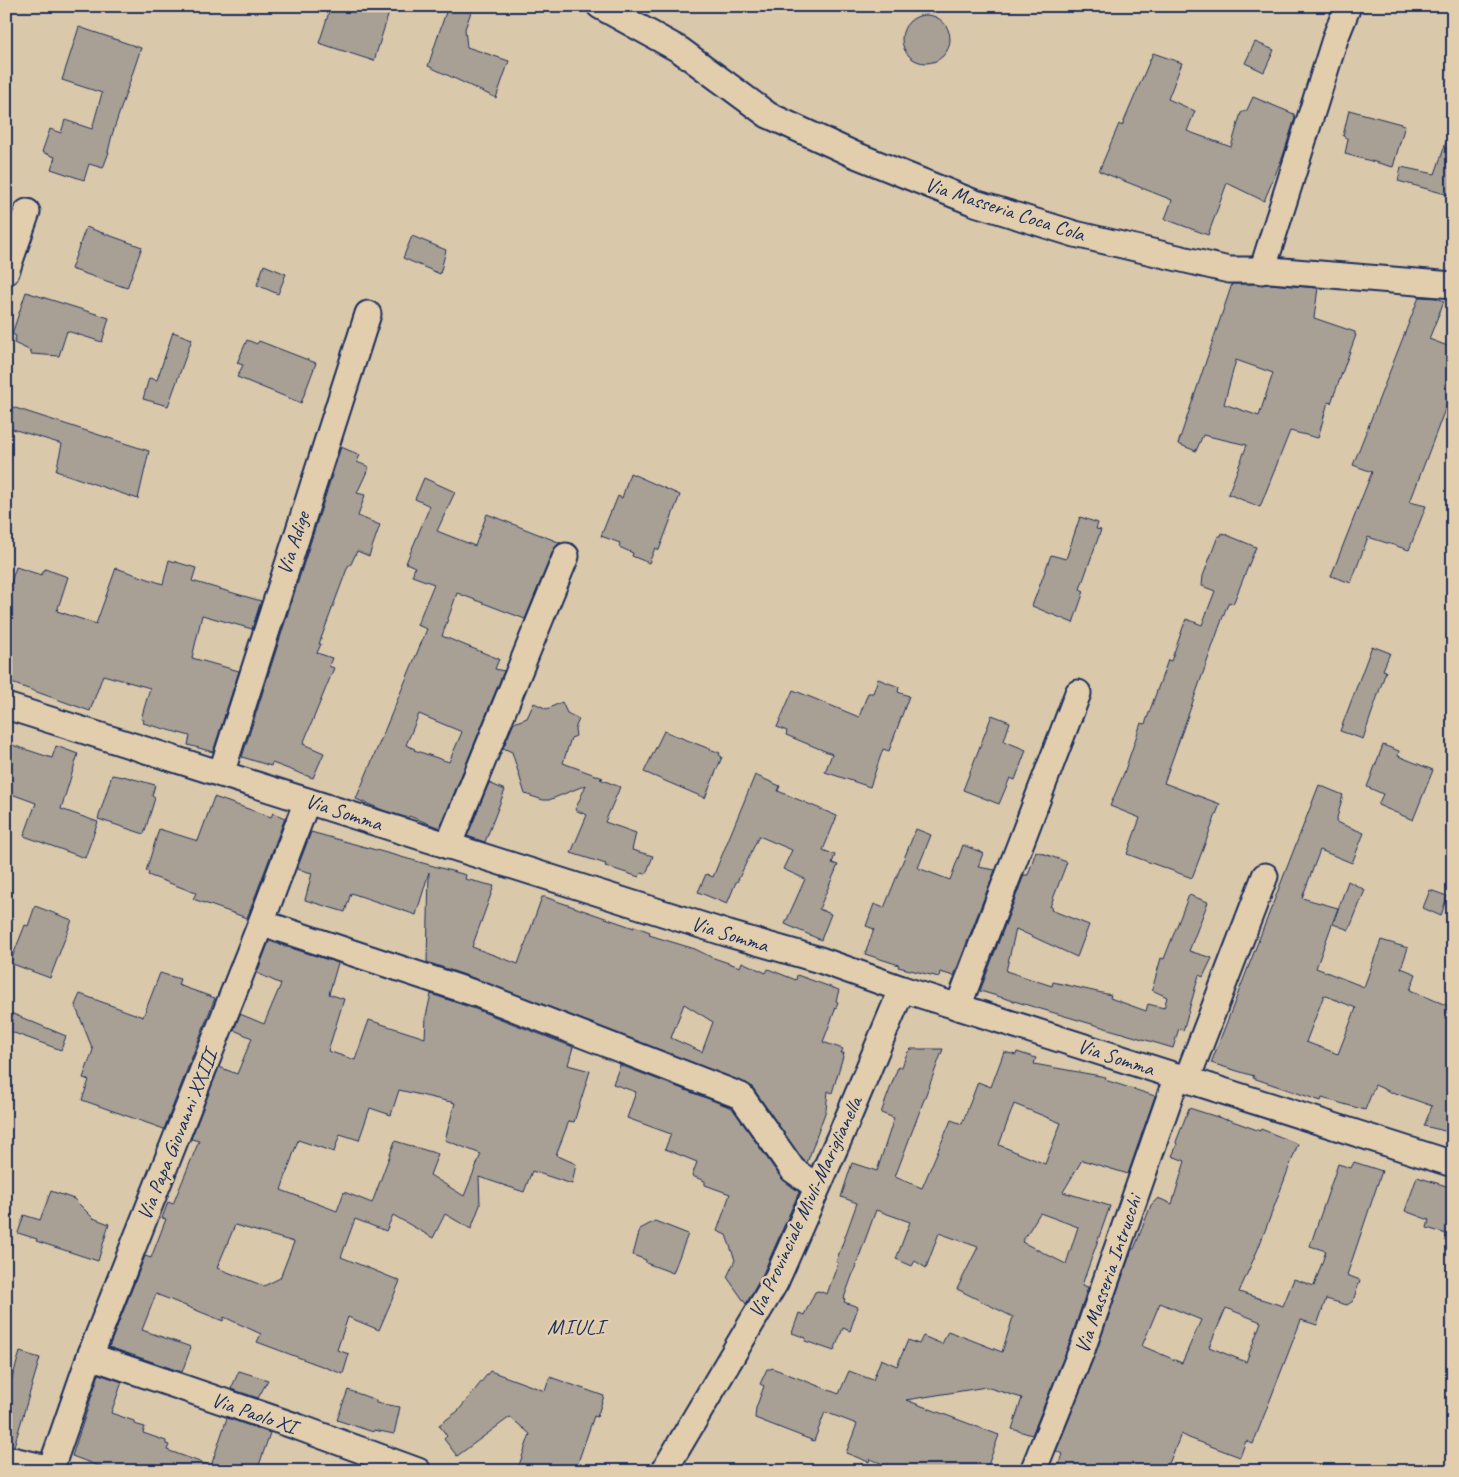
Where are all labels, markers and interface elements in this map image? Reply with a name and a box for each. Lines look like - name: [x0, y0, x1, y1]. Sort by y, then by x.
- street label: Via Masseria Coca Cola: [922, 171, 1090, 248]
- street label: Via Adige: [271, 506, 316, 578]
- street label: Via Somma: [302, 787, 387, 837]
- street label: Via Somma: [688, 910, 773, 959]
- street label: Via Somma: [1074, 1032, 1159, 1082]
- street label: Via Papa Giovanni XXIII: [131, 1042, 225, 1224]
- street label: Via Provinciale Miuli-Mariglianella: [742, 1090, 869, 1322]
- street label: Via Masseria Intrucchi: [1069, 1188, 1148, 1357]
- district label: MIULI: [547, 1313, 609, 1341]
- street label: Via Paolo XI: [208, 1386, 304, 1441]

